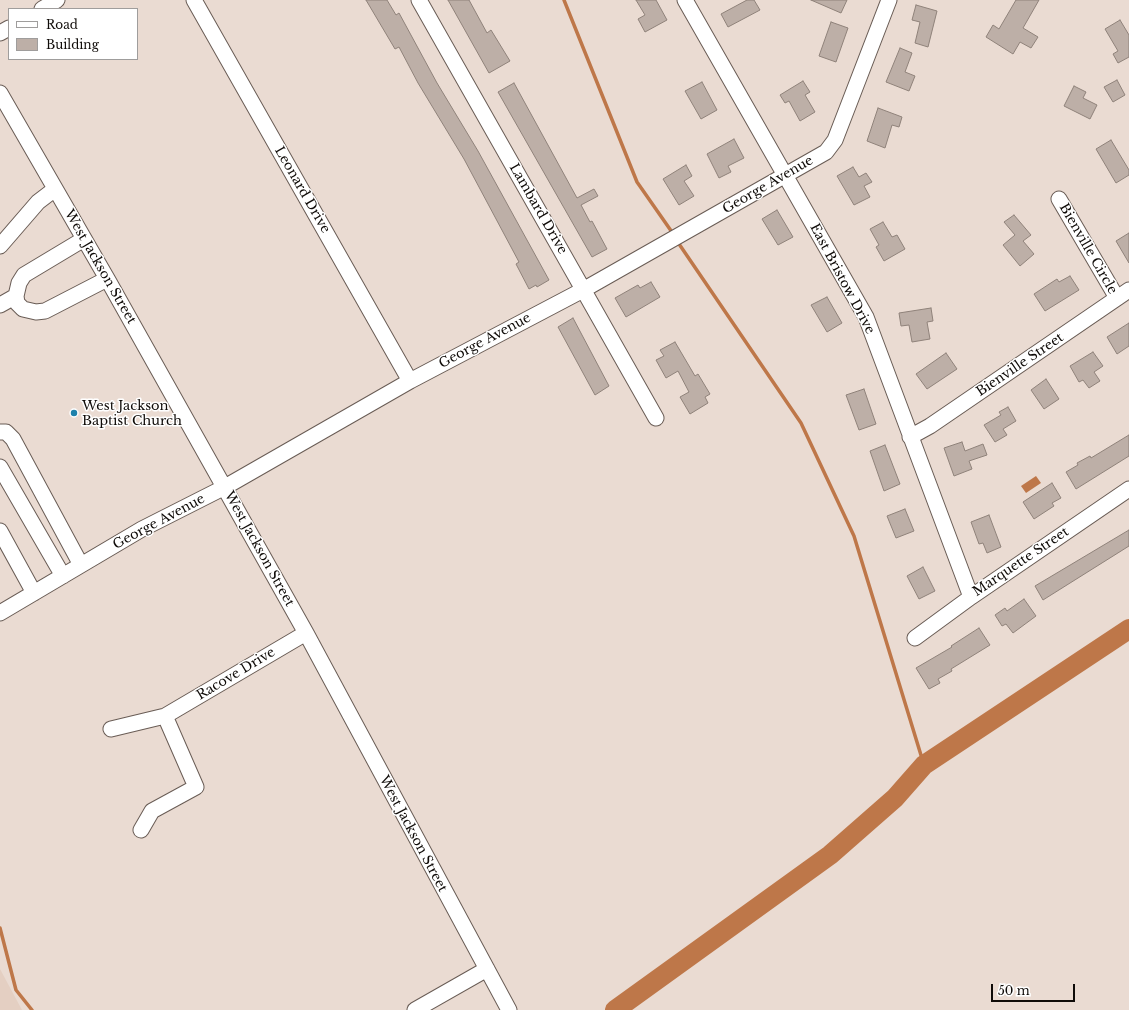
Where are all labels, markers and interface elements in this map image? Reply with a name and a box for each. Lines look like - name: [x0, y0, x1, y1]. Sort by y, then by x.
- legend: [8, 8, 138, 60]
- text: Road: [46, 17, 78, 32]
- text: Building: [46, 37, 99, 52]
- street label: Leonard Drive: [271, 144, 333, 236]
- street label: George Avenue: [720, 153, 816, 217]
- street label: Lambard Drive: [506, 161, 570, 257]
- street label: Bienville Circle: [1056, 201, 1120, 297]
- street label: West Jackson Street: [61, 207, 139, 327]
- street label: East Bristow Drive: [806, 221, 878, 337]
- street label: George Avenue: [436, 310, 534, 372]
- street label: Bienville Street: [973, 330, 1067, 400]
- place label: West Jackson Baptist Church: [82, 398, 182, 429]
- marker: West Jackson Baptist Church: [69, 408, 79, 418]
- street label: West Jackson Street: [221, 489, 297, 609]
- street label: George Avenue: [110, 491, 208, 553]
- street label: Marquette Street: [970, 524, 1072, 600]
- street label: Racove Drive: [194, 644, 278, 704]
- street label: West Jackson Street: [376, 773, 450, 895]
- scale bar: [993, 976, 1077, 1002]
- text: 50 m: [998, 983, 1030, 998]

